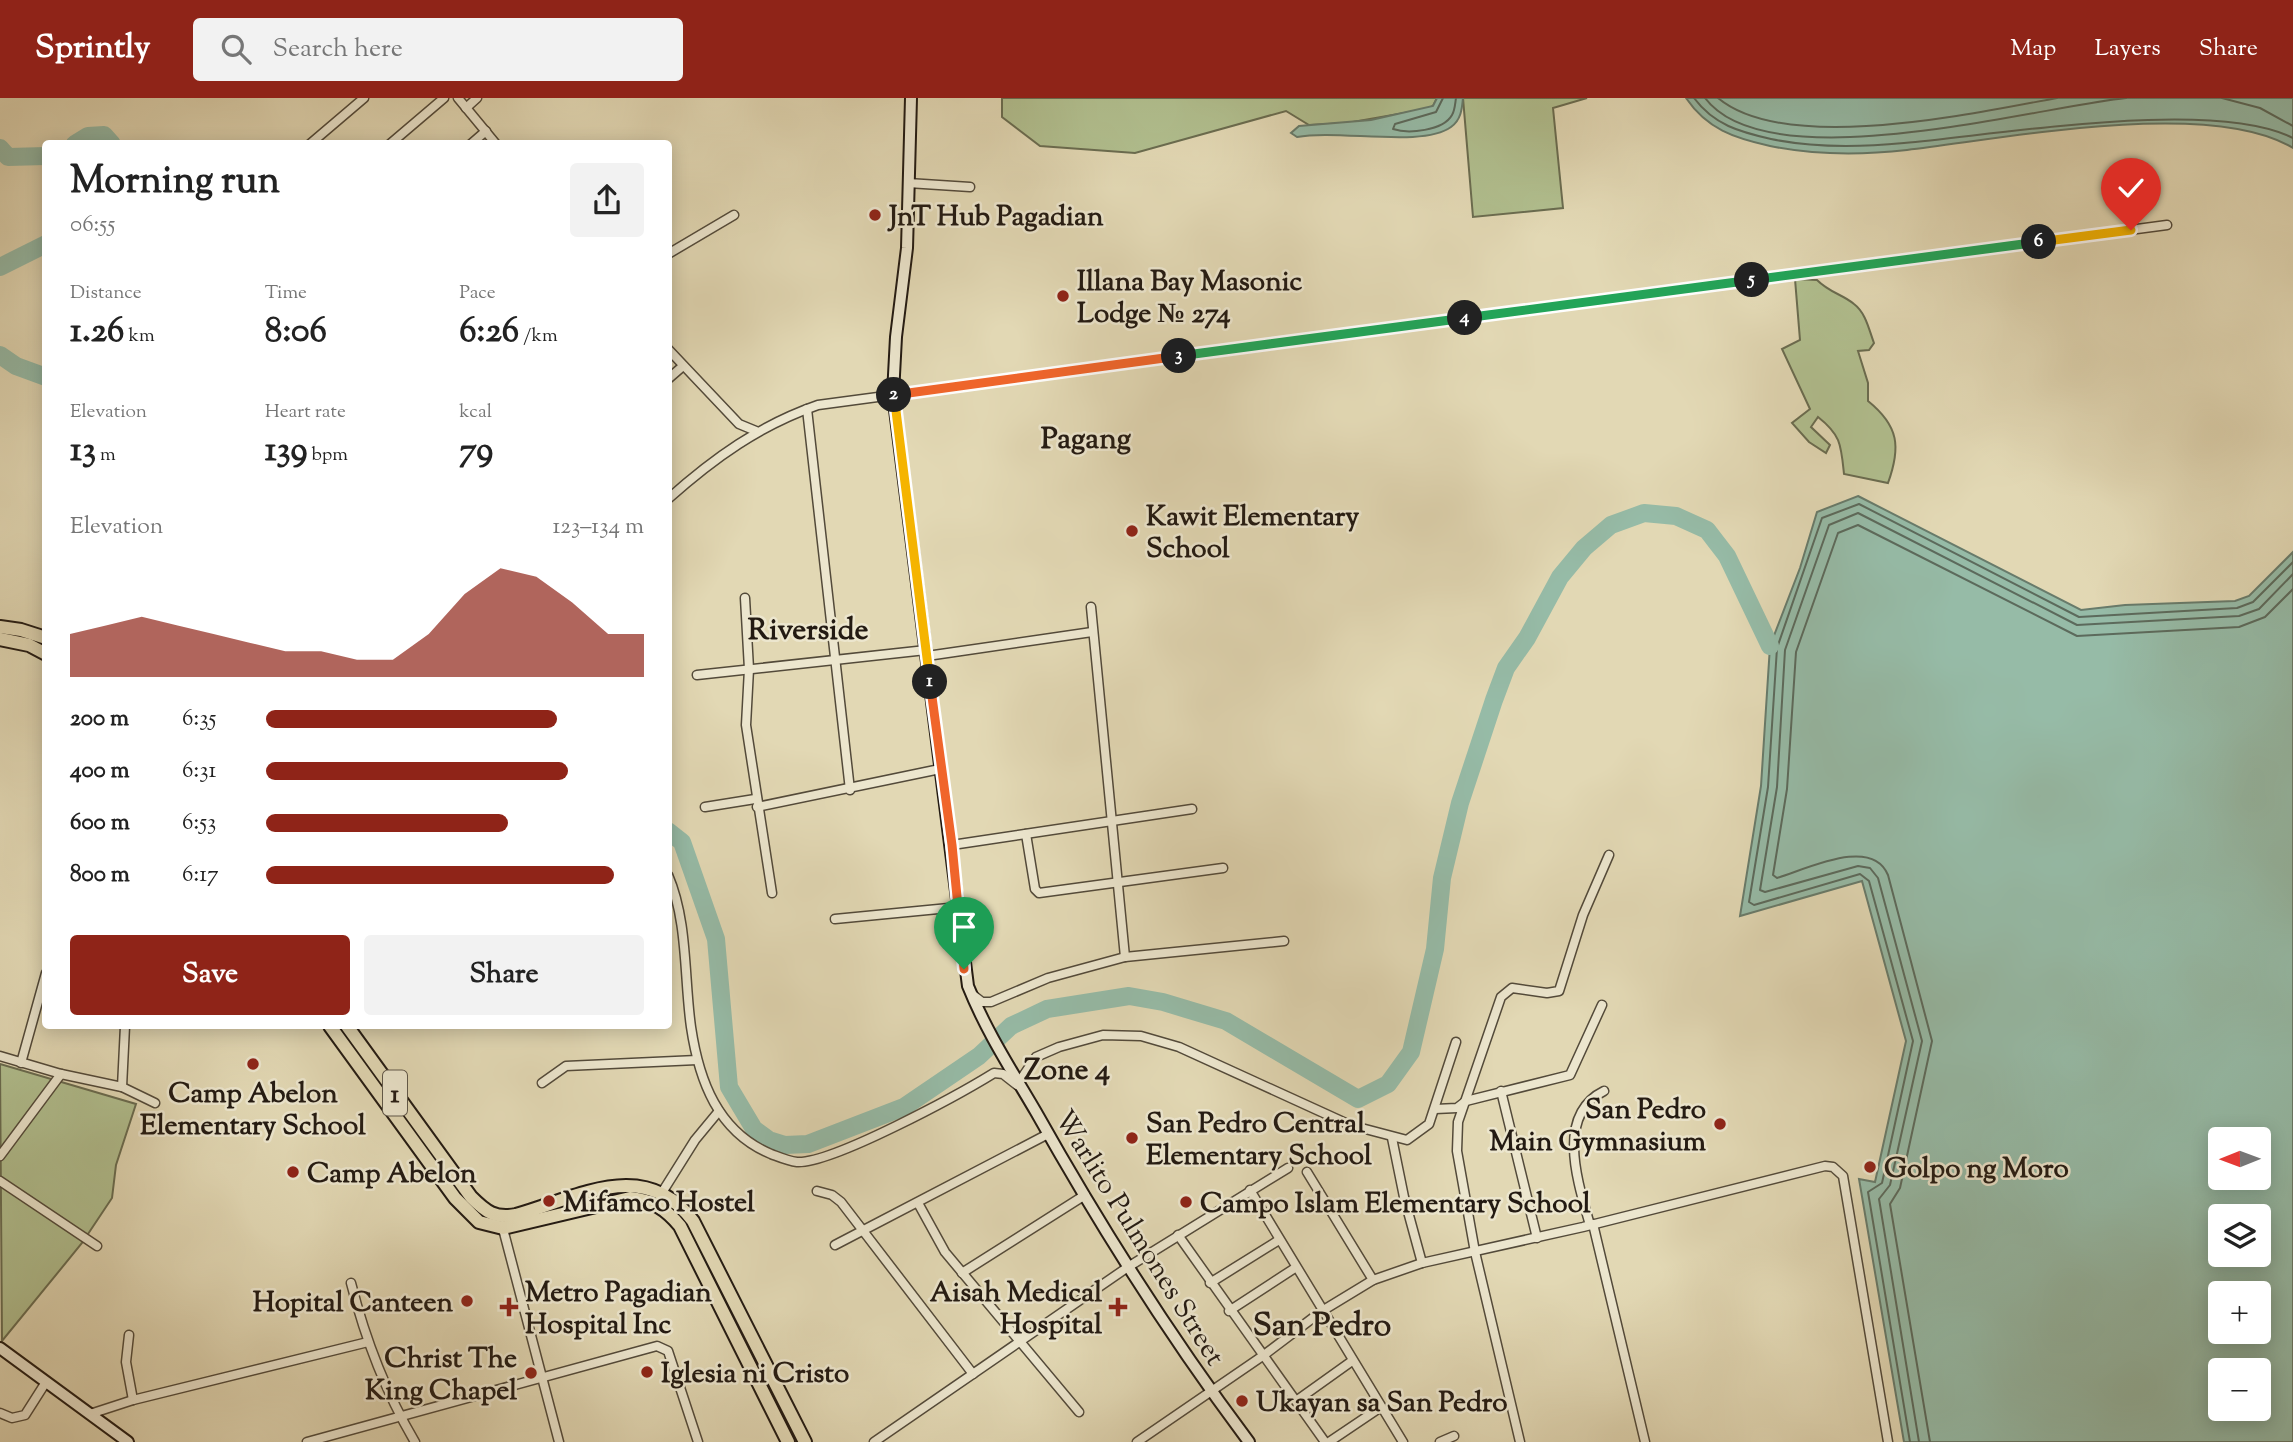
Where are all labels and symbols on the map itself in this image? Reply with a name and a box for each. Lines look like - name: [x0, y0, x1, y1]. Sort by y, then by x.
- pin: [2101, 158, 2161, 230]
- place label: JnT Hub Pagadian: [887, 198, 1104, 238]
- marker: JnT Hub Pagadian: [867, 207, 883, 223]
- pin: 6: [2022, 225, 2056, 260]
- pin: 5: [1734, 262, 1770, 298]
- place label: Illana Bay Masonic Lodge № 274: [1077, 263, 1303, 335]
- marker: Illana Bay Masonic Lodge № 274: [1055, 288, 1071, 304]
- pin: 4: [1448, 300, 1482, 336]
- pin: 3: [1162, 338, 1196, 374]
- pin: 2: [876, 378, 912, 412]
- district label: Pagang: [1041, 419, 1132, 462]
- place label: Kawit Elementary School: [1146, 498, 1359, 570]
- marker: Kawit Elementary School: [1124, 523, 1140, 539]
- district label: Riverside: [748, 610, 868, 653]
- pin: 1: [912, 664, 948, 700]
- pin: [934, 897, 994, 969]
- district label: Zone 4: [1024, 1050, 1110, 1093]
- marker: Camp Abelon Elementary School: [245, 1056, 261, 1072]
- road number: 1: [383, 1070, 407, 1116]
- place label: Camp Abelon Elementary School: [140, 1075, 366, 1147]
- place label: San Pedro Main Gymnasium: [1489, 1091, 1707, 1163]
- street label: Warlito Pulmones Street: [1043, 1103, 1234, 1375]
- place label: San Pedro Central Elementary School: [1146, 1105, 1372, 1177]
- marker: San Pedro Main Gymnasium: [1712, 1116, 1728, 1132]
- north arrow: [2208, 1127, 2272, 1190]
- marker: San Pedro Central Elementary School: [1124, 1130, 1140, 1146]
- place label: Golpo ng Moro: [1884, 1150, 2069, 1190]
- place label: Camp Abelon: [307, 1155, 477, 1195]
- marker: Golpo ng Moro: [1862, 1159, 1878, 1175]
- marker: Camp Abelon: [285, 1164, 301, 1180]
- place label: Mifamco Hostel: [563, 1184, 755, 1224]
- place label: Campo Islam Elementary School: [1200, 1185, 1591, 1225]
- marker: Mifamco Hostel: [541, 1193, 557, 1209]
- marker: Campo Islam Elementary School: [1178, 1194, 1194, 1210]
- place label: Metro Pagadian Hospital Inc: [525, 1274, 712, 1346]
- place label: Aisah Medical Hospital: [930, 1274, 1102, 1346]
- place label: Hopital Canteen: [253, 1284, 453, 1324]
- marker: Hopital Canteen: [459, 1293, 475, 1309]
- marker: Metro Pagadian Hospital Inc: [499, 1297, 519, 1317]
- marker: Aisah Medical Hospital: [1108, 1297, 1128, 1317]
- district label: San Pedro: [1253, 1304, 1391, 1350]
- place label: Christ The King Chapel: [365, 1340, 517, 1412]
- place label: Iglesia ni Cristo: [661, 1355, 849, 1395]
- marker: Iglesia ni Cristo: [639, 1364, 655, 1380]
- marker: Christ The King Chapel: [523, 1365, 539, 1381]
- place label: Ukayan sa San Pedro: [1256, 1384, 1508, 1424]
- marker: Ukayan sa San Pedro: [1234, 1393, 1250, 1409]

